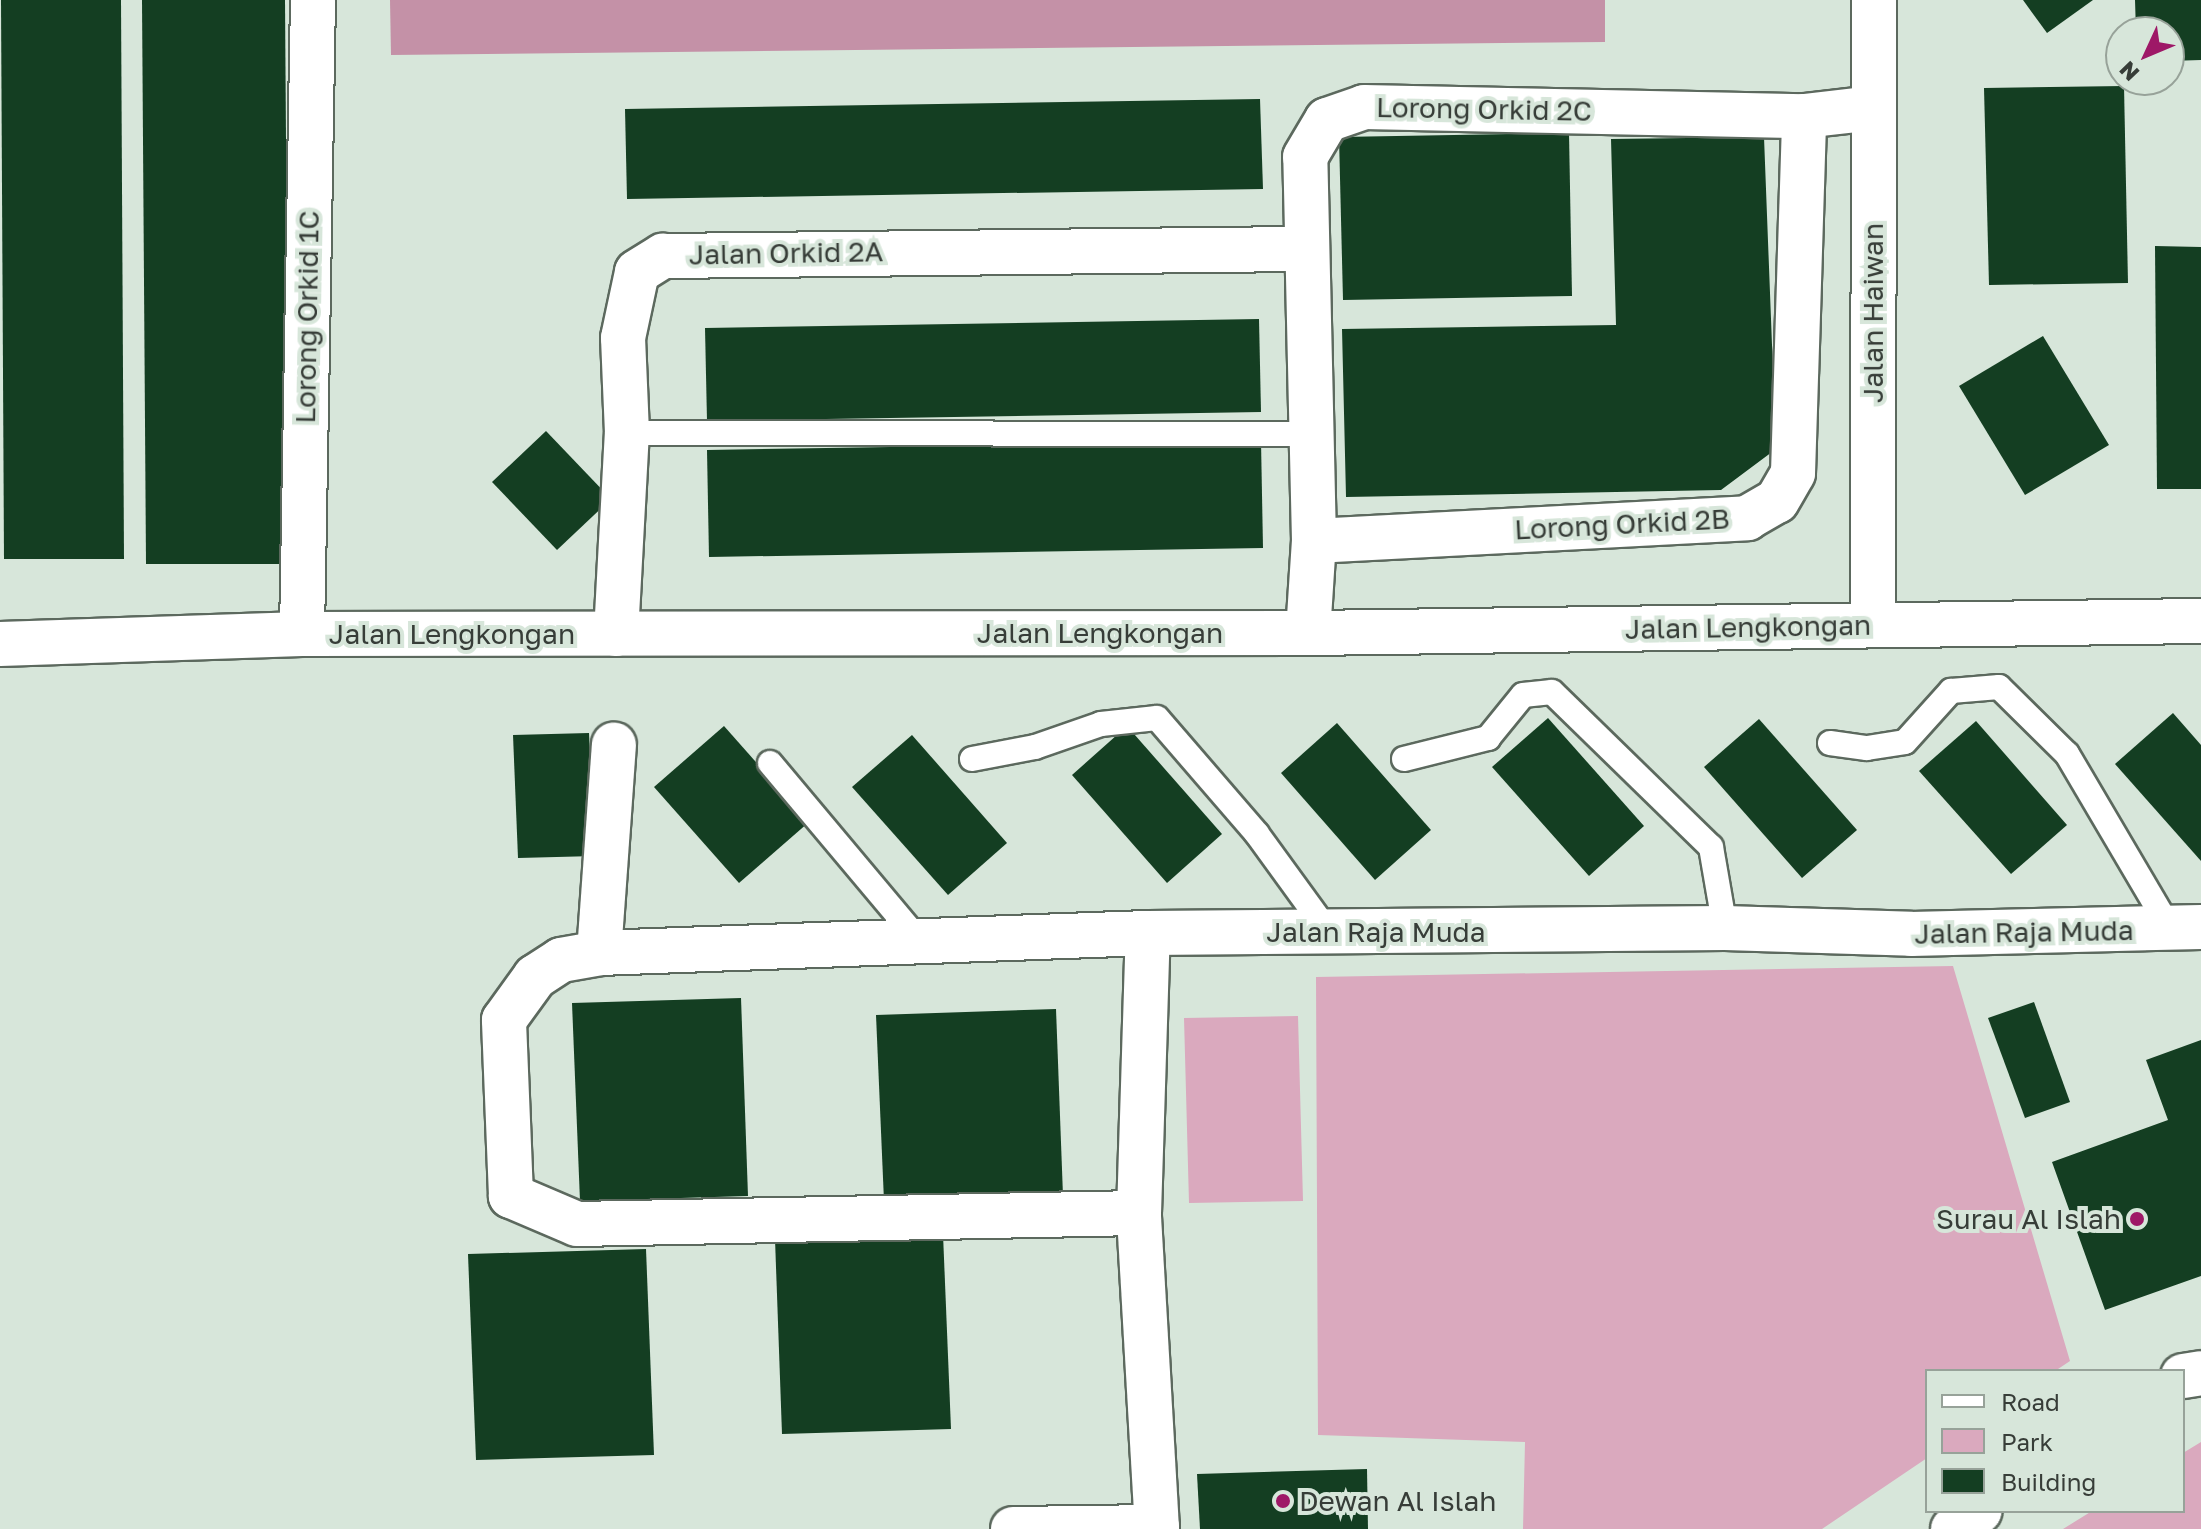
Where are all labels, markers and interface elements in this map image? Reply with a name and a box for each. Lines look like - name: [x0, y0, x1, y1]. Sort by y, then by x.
- north arrow: [2105, 16, 2185, 96]
- text: N: [2113, 56, 2144, 87]
- street label: Lorong Orkid 2C: [1376, 90, 1592, 128]
- street label: Lorong Orkid 1C: [288, 210, 326, 424]
- street label: Jalan Haiwan: [1856, 223, 1890, 403]
- street label: Jalan Orkid 2A: [688, 235, 884, 271]
- street label: Lorong Orkid 2B: [1513, 502, 1731, 546]
- street label: Jalan Lengkongan: [1625, 608, 1871, 646]
- street label: Jalan Lengkongan: [977, 616, 1223, 650]
- street label: Jalan Lengkongan: [329, 617, 575, 651]
- street label: Jalan Raja Muda: [1914, 913, 2134, 951]
- street label: Jalan Raja Muda: [1266, 915, 1486, 949]
- place label: Surau Al Islah: [1936, 1202, 2121, 1236]
- marker: Surau Al Islah: [2128, 1210, 2146, 1228]
- legend: [1925, 1369, 2185, 1513]
- text: Road: [2001, 1387, 2060, 1416]
- text: Park: [2001, 1427, 2053, 1456]
- text: Building: [2001, 1467, 2096, 1496]
- place label: Dewan Al Islah: [1299, 1484, 1497, 1518]
- marker: Dewan Al Islah: [1274, 1492, 1292, 1510]

